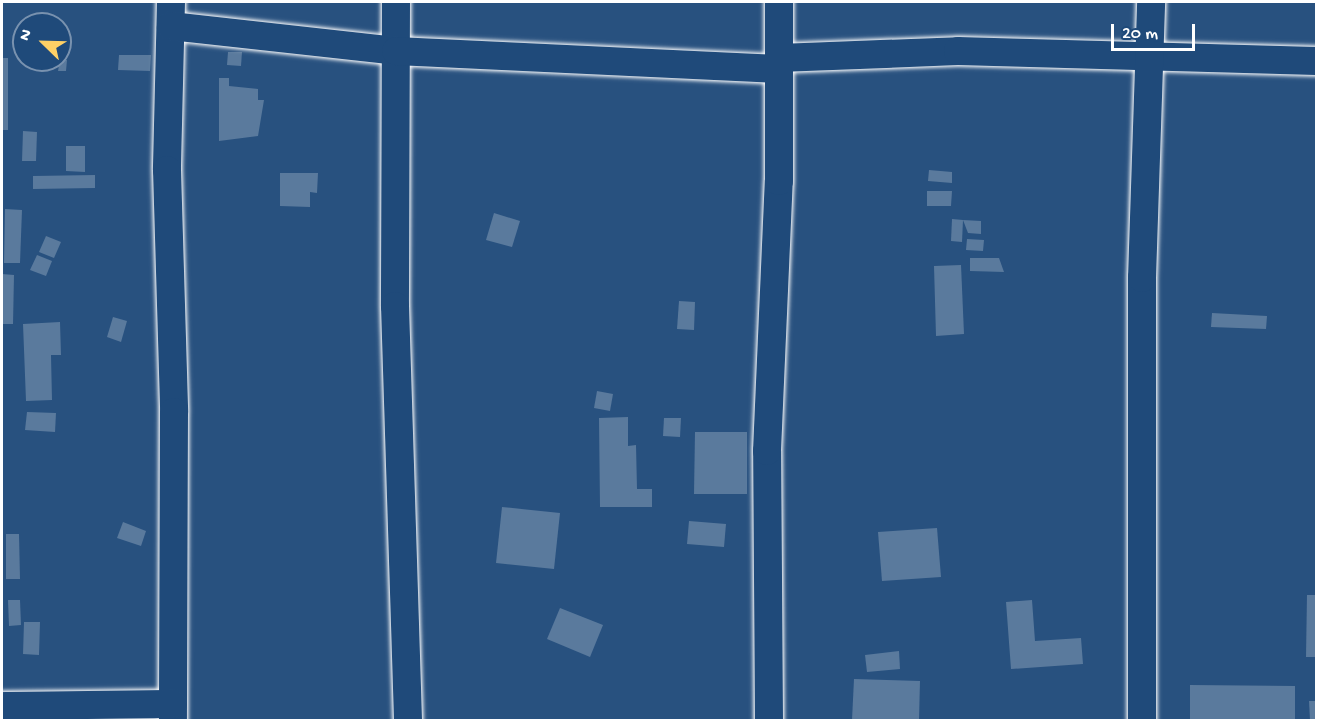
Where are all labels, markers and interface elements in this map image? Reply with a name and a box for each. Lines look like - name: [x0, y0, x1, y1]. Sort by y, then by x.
- north arrow: [12, 12, 72, 72]
- scale bar: [1114, 12, 1198, 50]
- text: 20 m: [1122, 24, 1158, 45]
- text: N: [16, 27, 38, 44]

